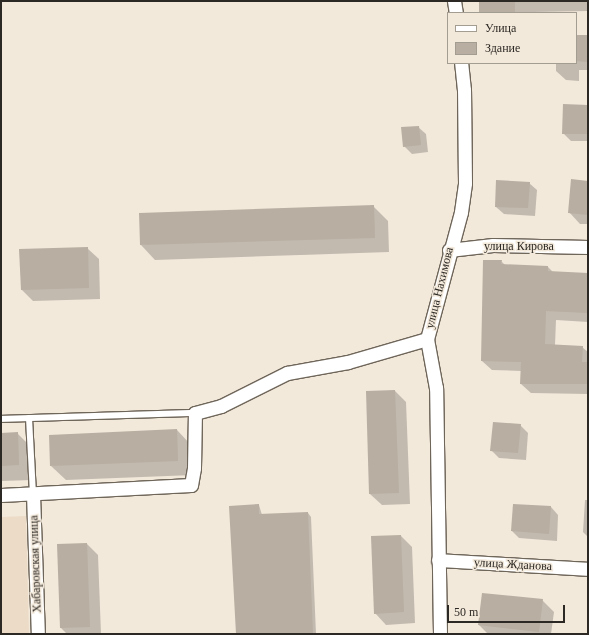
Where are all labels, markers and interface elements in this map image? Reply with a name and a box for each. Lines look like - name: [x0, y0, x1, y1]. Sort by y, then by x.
- legend: [447, 12, 577, 64]
- text: Улица: [485, 21, 516, 35]
- text: Здание: [485, 41, 520, 55]
- street label: улица Кирова: [484, 240, 554, 254]
- street label: улица Нахимова: [423, 246, 457, 330]
- street label: Хабаровская улица: [27, 515, 45, 613]
- street label: улица Жданова: [474, 556, 552, 574]
- scale bar: [449, 597, 567, 623]
- text: 50 m: [454, 605, 478, 619]

